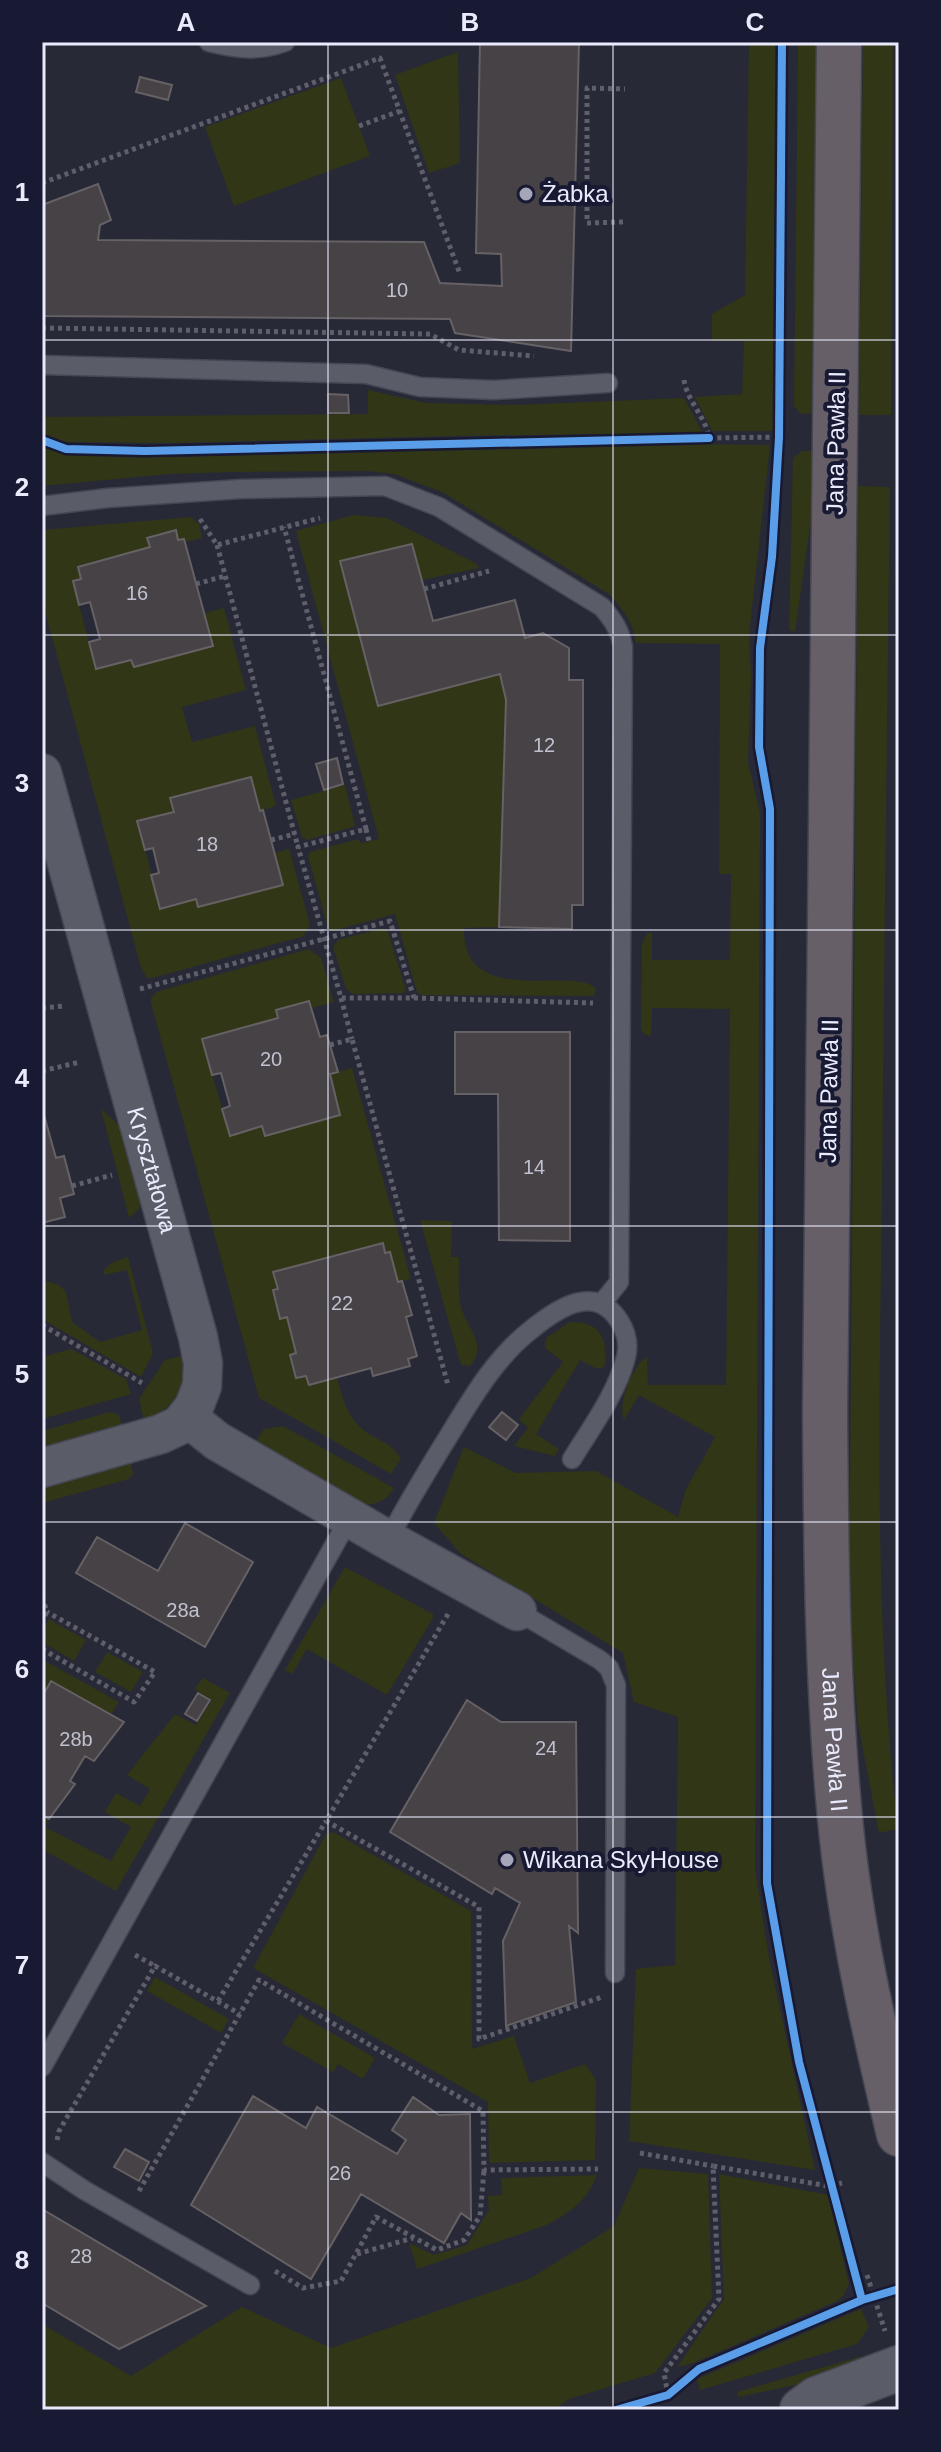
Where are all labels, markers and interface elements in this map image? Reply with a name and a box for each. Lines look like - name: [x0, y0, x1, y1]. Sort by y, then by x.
- text: A: [177, 7, 196, 37]
- text: B: [461, 7, 479, 37]
- text: C: [746, 7, 765, 37]
- text: 1: [15, 177, 29, 207]
- place label: Żabka: [542, 180, 609, 207]
- marker: Żabka: [517, 185, 535, 203]
- house number: 10: [386, 279, 408, 301]
- street label: Jana Pawła II: [821, 371, 850, 515]
- text: 2: [15, 472, 29, 502]
- house number: 16: [126, 582, 148, 604]
- house number: 12: [533, 734, 555, 756]
- text: 3: [15, 768, 29, 798]
- house number: 18: [196, 833, 218, 855]
- street label: Jana Pawła II: [814, 1019, 843, 1163]
- house number: 20: [260, 1048, 282, 1070]
- text: 4: [15, 1063, 30, 1093]
- street label: Kryształowa: [122, 1104, 183, 1237]
- house number: 14: [523, 1156, 545, 1178]
- house number: 22: [331, 1292, 353, 1314]
- text: 5: [15, 1359, 29, 1389]
- house number: 28a: [166, 1599, 201, 1621]
- text: 6: [15, 1654, 29, 1684]
- street label: Jana Pawła II: [817, 1667, 853, 1813]
- house number: 28b: [59, 1728, 93, 1750]
- house number: 24: [535, 1737, 557, 1759]
- place label: Wikana SkyHouse: [523, 1846, 719, 1873]
- marker: Wikana SkyHouse: [498, 1851, 516, 1869]
- text: 7: [15, 1950, 29, 1980]
- house number: 26: [329, 2162, 351, 2184]
- text: 8: [15, 2245, 29, 2275]
- house number: 28: [70, 2245, 92, 2267]

